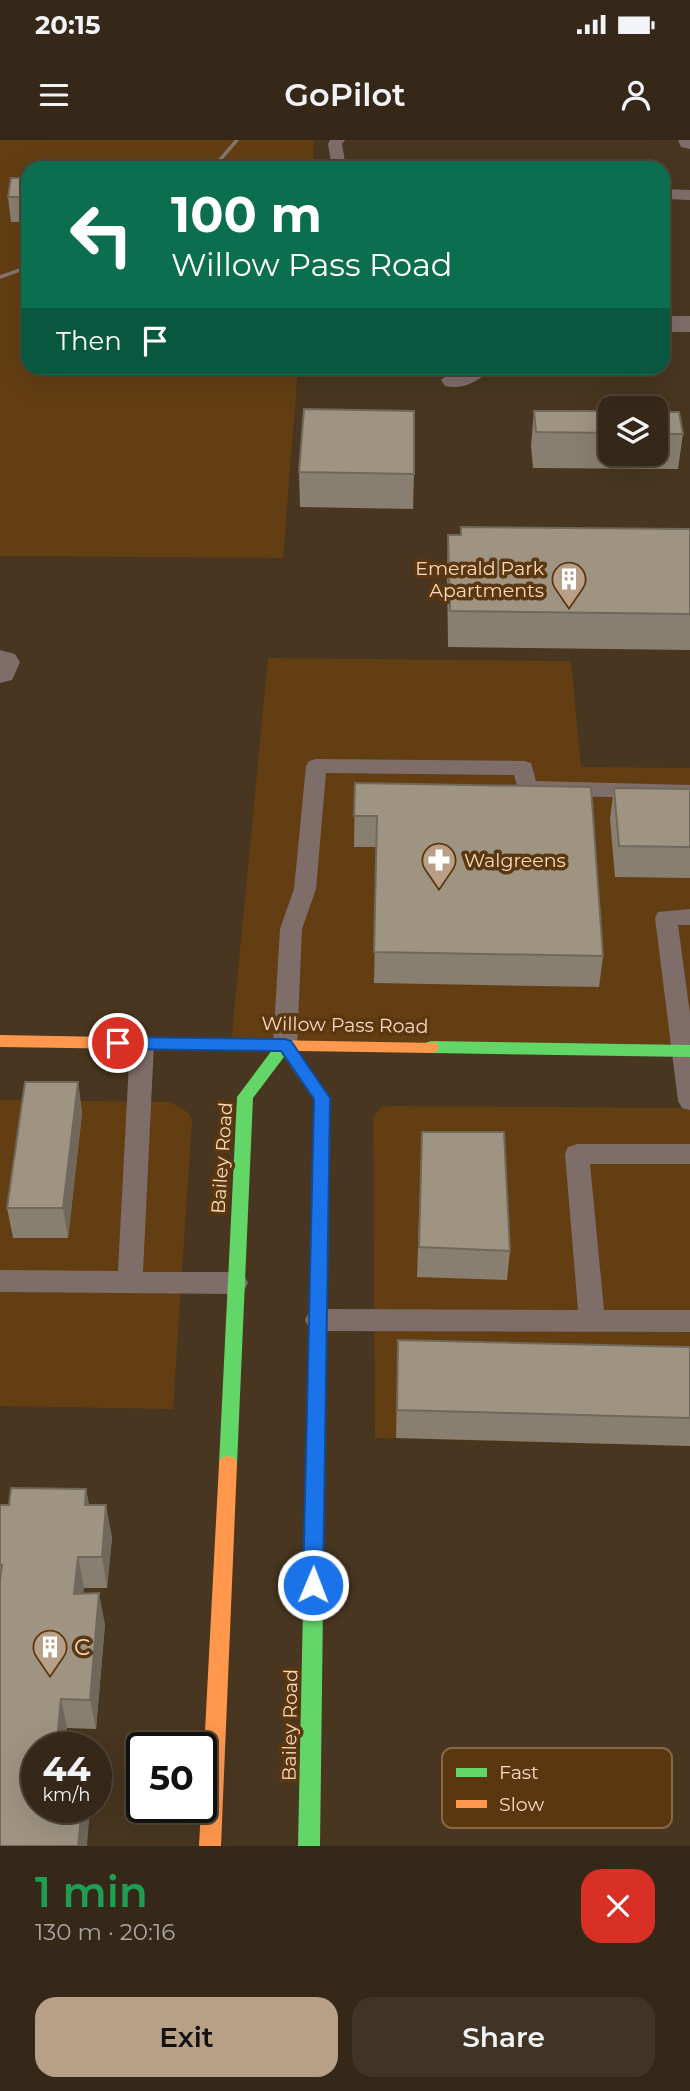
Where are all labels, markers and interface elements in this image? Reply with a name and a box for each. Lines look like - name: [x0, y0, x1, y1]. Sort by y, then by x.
- text: 20:15: [35, 9, 100, 41]
- text: GoPilot: [284, 75, 406, 114]
- icon: menu: [35, 76, 73, 114]
- icon: person: [617, 76, 655, 114]
- text: 100 m: [171, 185, 322, 244]
- icon: left: [56, 189, 147, 280]
- text: Willow Pass Road: [171, 245, 453, 284]
- icon: arrive: [136, 322, 174, 360]
- text: Then: [56, 325, 122, 357]
- map controls: [598, 396, 668, 466]
- button: layers: [598, 396, 668, 466]
- place label: Emerald Park Apartments: [415, 557, 545, 602]
- building icon: Emerald Park Apartments: [550, 560, 588, 609]
- pharmacy icon: Walgreens: [420, 841, 458, 890]
- place label: Walgreens: [464, 849, 566, 872]
- street label: Willow Pass Road: [261, 1012, 429, 1038]
- pin: [88, 1013, 148, 1073]
- icon: arrive: [99, 1024, 137, 1062]
- street label: Bailey Road: [207, 1101, 237, 1215]
- position arrow: [276, 1548, 350, 1622]
- building icon: C: [31, 1628, 69, 1677]
- place label: C: [74, 1633, 90, 1661]
- street label: Bailey Road: [278, 1669, 302, 1781]
- speed limit sign: 50: [126, 1732, 217, 1823]
- text: 44: [42, 1747, 91, 1790]
- legend: [442, 1748, 672, 1828]
- text: Fast: [499, 1761, 539, 1784]
- text: km/h: [42, 1784, 91, 1806]
- text: Slow: [499, 1793, 544, 1816]
- text: 1 min: [35, 1866, 148, 1918]
- button: close: [581, 1869, 655, 1943]
- text: 130 m · 20:16: [35, 1918, 175, 1946]
- button: Exit: [35, 1997, 338, 2077]
- button: Share: [352, 1997, 655, 2077]

